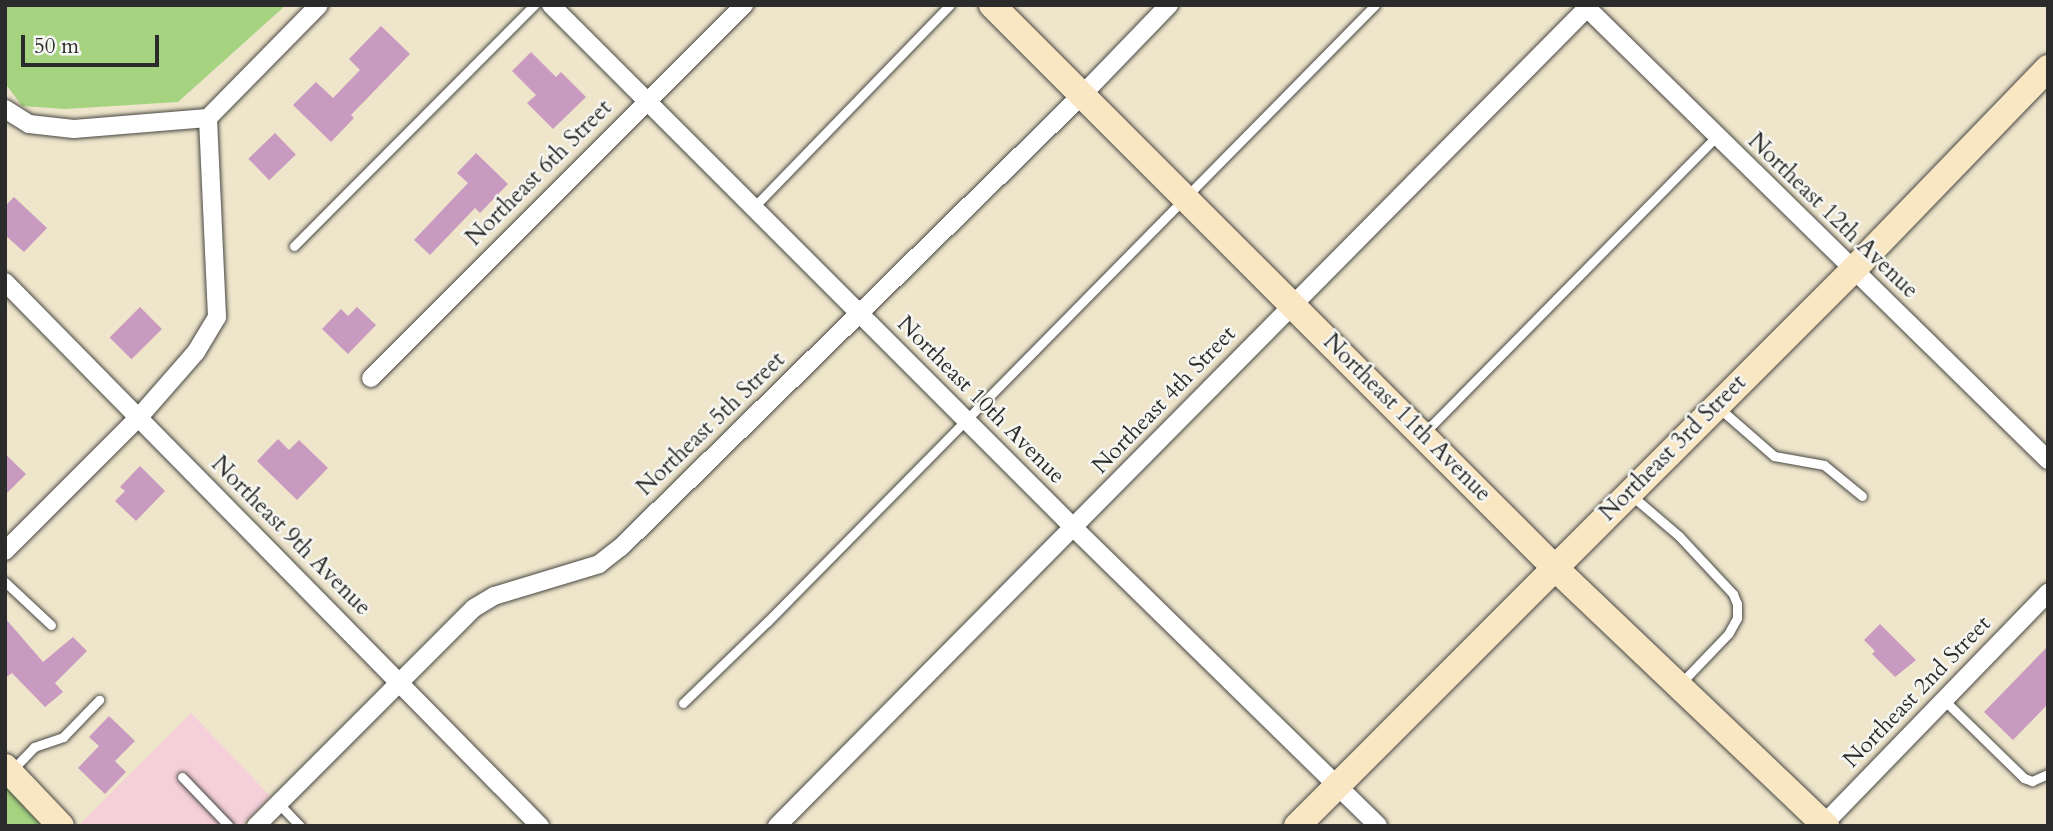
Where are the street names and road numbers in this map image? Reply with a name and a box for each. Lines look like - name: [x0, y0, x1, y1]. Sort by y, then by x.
- street label: Northeast 6th Street: [460, 94, 618, 252]
- street label: Northeast 12th Avenue: [1742, 128, 1924, 304]
- street label: Northeast 10th Avenue: [891, 310, 1071, 490]
- street label: Northeast 4th Street: [1086, 320, 1242, 480]
- street label: Northeast 11th Avenue: [1317, 328, 1497, 508]
- street label: Northeast 5th Street: [631, 346, 791, 502]
- street label: Northeast 3rd Street: [1594, 369, 1752, 527]
- street label: Northeast 9th Avenue: [205, 450, 377, 622]
- street label: Northeast 2nd Street: [1837, 610, 1997, 774]

